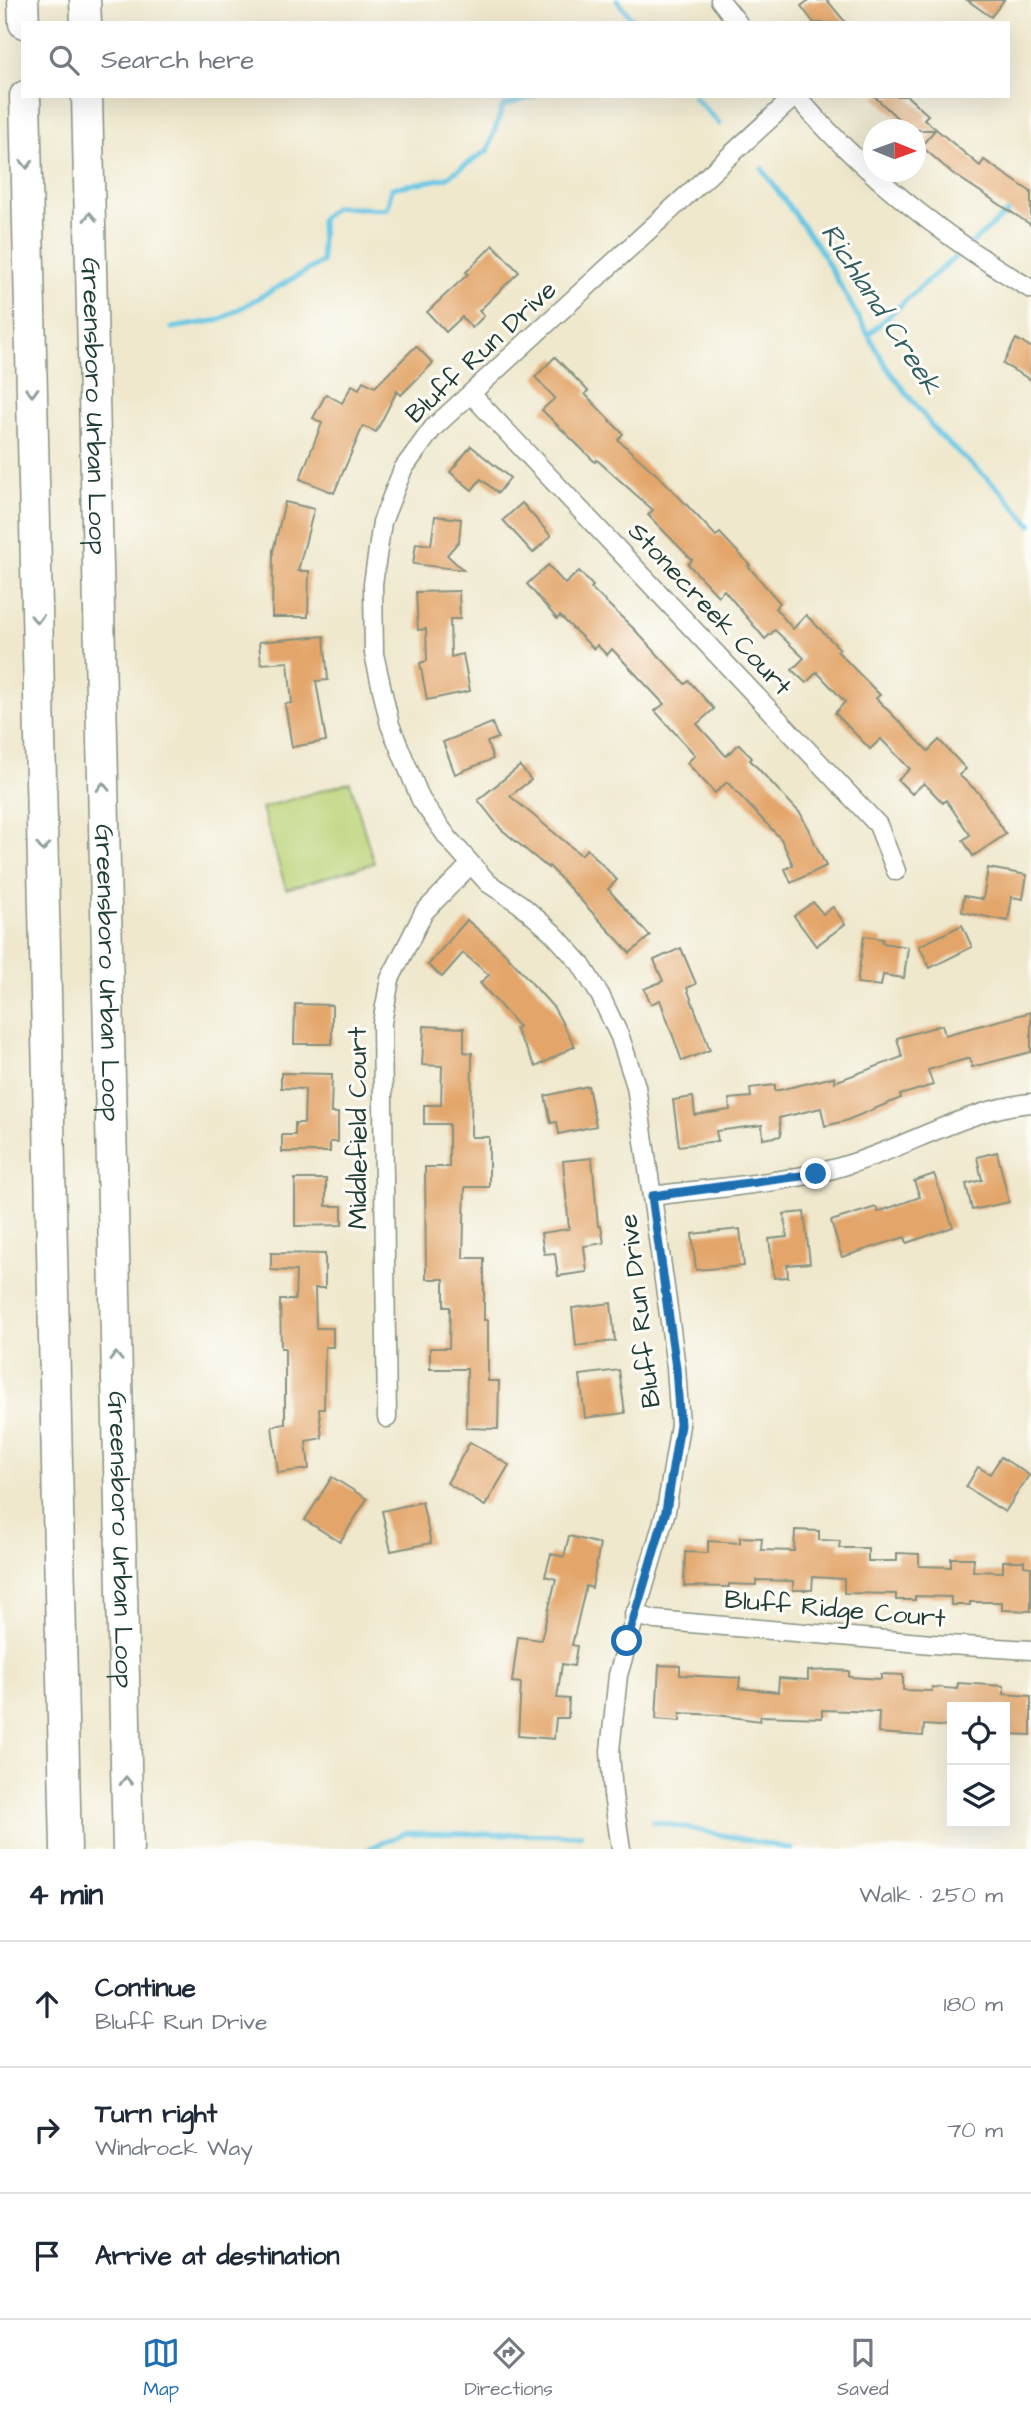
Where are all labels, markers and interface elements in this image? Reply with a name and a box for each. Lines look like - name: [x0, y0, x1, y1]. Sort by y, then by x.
- search box: [21, 21, 1010, 98]
- icon: search: [45, 41, 83, 79]
- text: Search here: [101, 42, 254, 78]
- north arrow: [863, 119, 926, 182]
- one-way arrow: [19, 160, 35, 170]
- one-way arrow: [82, 211, 98, 221]
- water label: Richland Creek: [811, 216, 951, 403]
- street label: Greensboro Urban Loop: [73, 257, 116, 555]
- street label: Bluff Run Drive: [397, 272, 565, 432]
- one-way arrow: [24, 387, 40, 398]
- street label: Stonecreek Court: [620, 514, 800, 704]
- one-way arrow: [30, 614, 45, 625]
- one-way arrow: [96, 781, 111, 792]
- street label: Greensboro Urban Loop: [86, 824, 129, 1122]
- one-way arrow: [35, 842, 50, 853]
- street label: Middlefield Court: [340, 1026, 376, 1229]
- route end: [800, 1158, 831, 1189]
- street label: Bluff Run Drive: [610, 1212, 670, 1410]
- one-way arrow: [109, 1352, 124, 1363]
- street label: Greensboro Urban Loop: [99, 1391, 142, 1689]
- street label: Bluff Ridge Court: [723, 1581, 948, 1639]
- route start: [611, 1625, 642, 1656]
- map controls: [947, 1702, 1010, 1828]
- button: locate: [947, 1702, 1010, 1765]
- button: layers: [947, 1765, 1010, 1828]
- one-way arrow: [119, 1775, 134, 1786]
- text: 4 min: [28, 1874, 103, 1916]
- text: Walk · 250 m: [859, 1879, 1003, 1911]
- text: Continue: [95, 1970, 196, 2006]
- icon: ahead: [28, 1985, 66, 2023]
- text: 180 m: [944, 1988, 1003, 2020]
- text: Bluff Run Drive: [95, 2006, 267, 2038]
- text: Turn right: [95, 2096, 217, 2132]
- icon: right: [28, 2111, 66, 2149]
- text: 70 m: [947, 2114, 1003, 2146]
- text: Windrock Way: [95, 2132, 253, 2164]
- icon: arrive: [28, 2237, 66, 2275]
- text: Arrive at destination: [95, 2238, 340, 2274]
- tab: Map: [142, 2334, 180, 2403]
- tab: Directions: [464, 2334, 553, 2403]
- tab: Saved: [837, 2334, 889, 2403]

